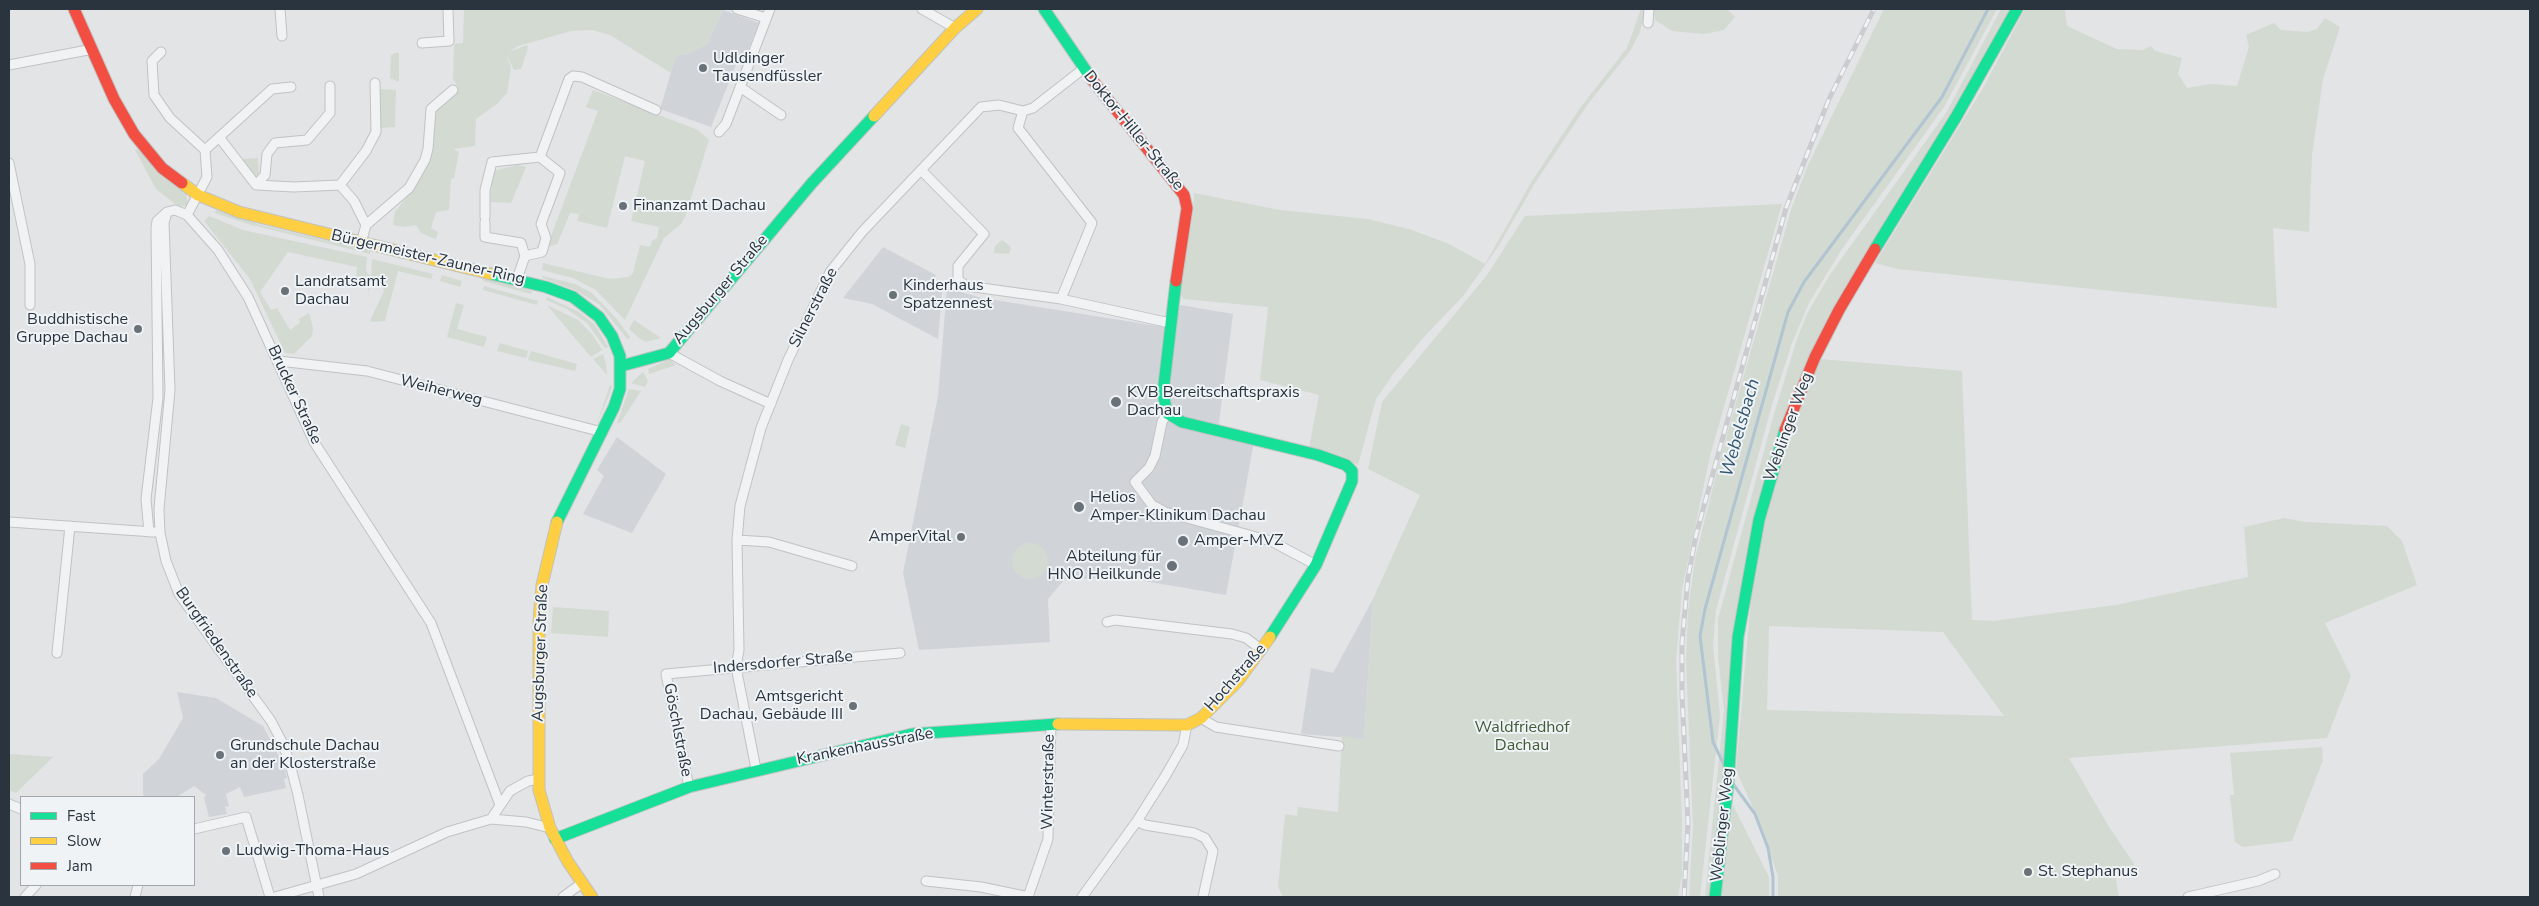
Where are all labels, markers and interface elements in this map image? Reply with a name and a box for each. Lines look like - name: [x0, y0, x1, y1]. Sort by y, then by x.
- place label: Udldinger Tausendfüssler: [713, 49, 822, 87]
- marker: Udldinger Tausendfüssler: [697, 62, 709, 74]
- street label: Doktor-Hiller-Straße: [1079, 67, 1187, 195]
- place label: Finanzamt Dachau: [633, 196, 766, 216]
- marker: Finanzamt Dachau: [617, 200, 629, 212]
- street label: Bürgermeister-Zauner-Ring: [329, 226, 527, 290]
- street label: Augsburger Straße: [670, 231, 772, 349]
- street label: Silnerstraße: [786, 265, 842, 351]
- place label: Landratsamt Dachau: [295, 272, 386, 310]
- place label: Kinderhaus Spatzennest: [903, 276, 992, 314]
- marker: Landratsamt Dachau: [279, 285, 291, 297]
- marker: Kinderhaus Spatzennest: [887, 289, 899, 301]
- place label: Buddhistische Gruppe Dachau: [16, 310, 128, 348]
- marker: Buddhistische Gruppe Dachau: [132, 323, 144, 335]
- street label: Brucker Straße: [263, 342, 325, 448]
- street label: Weblinger Weg: [1760, 370, 1818, 484]
- street label: Weiherweg: [398, 372, 484, 410]
- water label: Webelsbach: [1717, 377, 1765, 479]
- place label: KVB Bereitschaftspraxis Dachau: [1127, 383, 1300, 421]
- marker: KVB Bereitschaftspraxis Dachau: [1109, 395, 1123, 409]
- place label: Helios Amper-Klinikum Dachau: [1090, 488, 1266, 526]
- marker: Helios Amper-Klinikum Dachau: [1072, 500, 1086, 514]
- place label: AmperVital: [869, 527, 951, 547]
- marker: AmperVital: [955, 531, 967, 543]
- place label: Amper-MVZ: [1194, 531, 1283, 551]
- marker: Amper-MVZ: [1176, 534, 1190, 548]
- place label: Abteilung für HNO Heilkunde: [1048, 547, 1161, 585]
- marker: Abteilung für HNO Heilkunde: [1165, 559, 1179, 573]
- street label: Burgfriedenstraße: [171, 584, 261, 702]
- street label: Augsburger Straße: [529, 584, 553, 722]
- street label: Hochstraße: [1201, 640, 1271, 716]
- street label: Indersdorfer Straße: [712, 647, 854, 679]
- street label: Göschlstraße: [659, 682, 695, 778]
- place label: Amtsgericht Dachau, Gebäude III: [700, 687, 843, 725]
- marker: Amtsgericht Dachau, Gebäude III: [847, 700, 859, 712]
- park label: Waldfriedhof Dachau: [1474, 718, 1570, 756]
- street label: Krankenhausstraße: [795, 724, 935, 770]
- street label: Winterstraße: [1039, 734, 1059, 830]
- place label: Grundschule Dachau an der Klosterstraße: [230, 736, 379, 774]
- marker: Grundschule Dachau an der Klosterstraße: [214, 749, 226, 761]
- street label: Weblinger Weg: [1707, 767, 1739, 883]
- legend: [20, 796, 195, 886]
- text: Fast: [67, 806, 95, 826]
- text: Slow: [67, 831, 101, 851]
- place label: Ludwig-Thoma-Haus: [236, 841, 389, 861]
- marker: Ludwig-Thoma-Haus: [220, 845, 232, 857]
- text: Jam: [67, 856, 93, 876]
- place label: St. Stephanus: [2038, 862, 2138, 882]
- marker: St. Stephanus: [2022, 866, 2034, 878]

